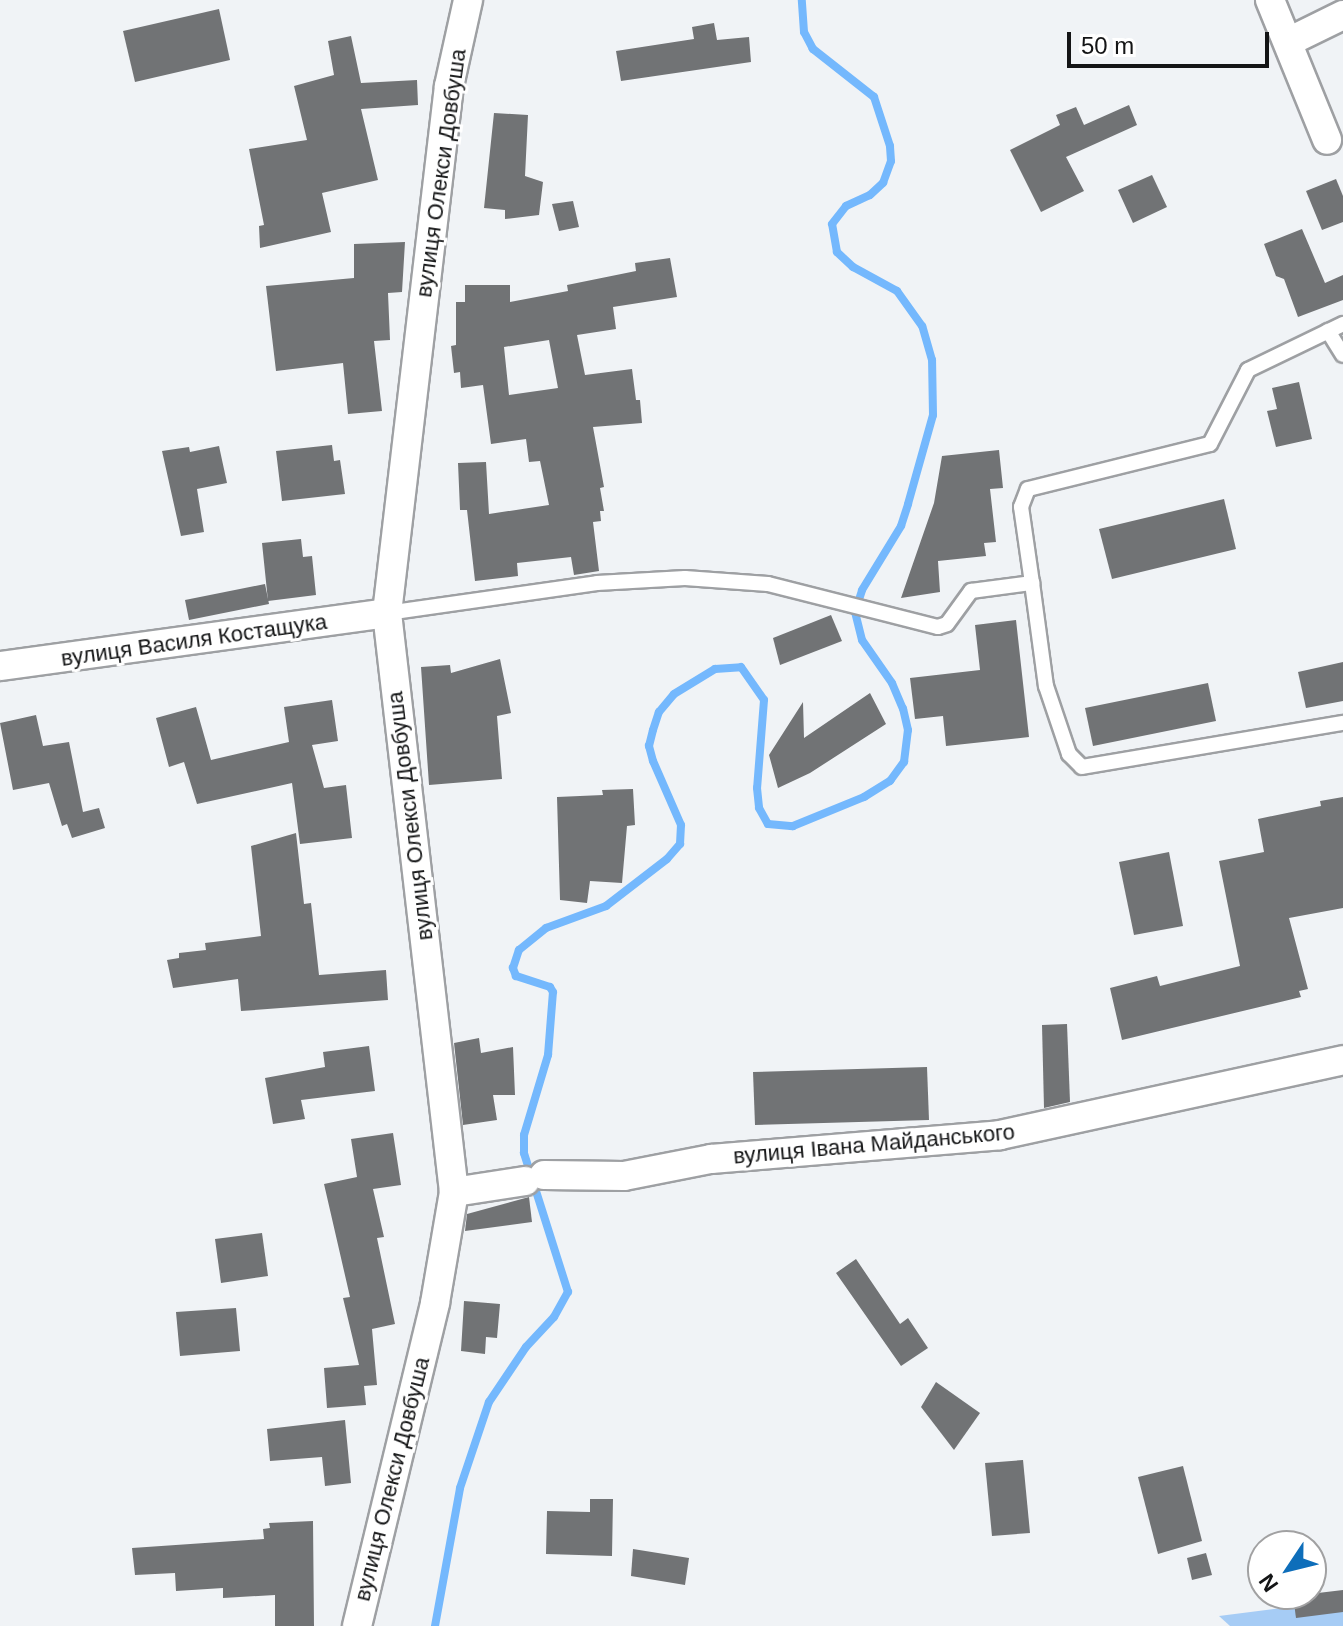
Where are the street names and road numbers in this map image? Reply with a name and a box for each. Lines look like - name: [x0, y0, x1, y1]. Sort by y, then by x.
- street label: вулиця Олекси Довбуша: [410, 47, 472, 299]
- street label: вулиця Василя Костащука: [59, 608, 329, 672]
- street label: вулиця Олекси Довбуша: [382, 690, 438, 942]
- street label: вулиця Івана Майданського: [732, 1119, 1016, 1169]
- street label: вулиця Олекси Довбуша: [349, 1354, 435, 1604]

